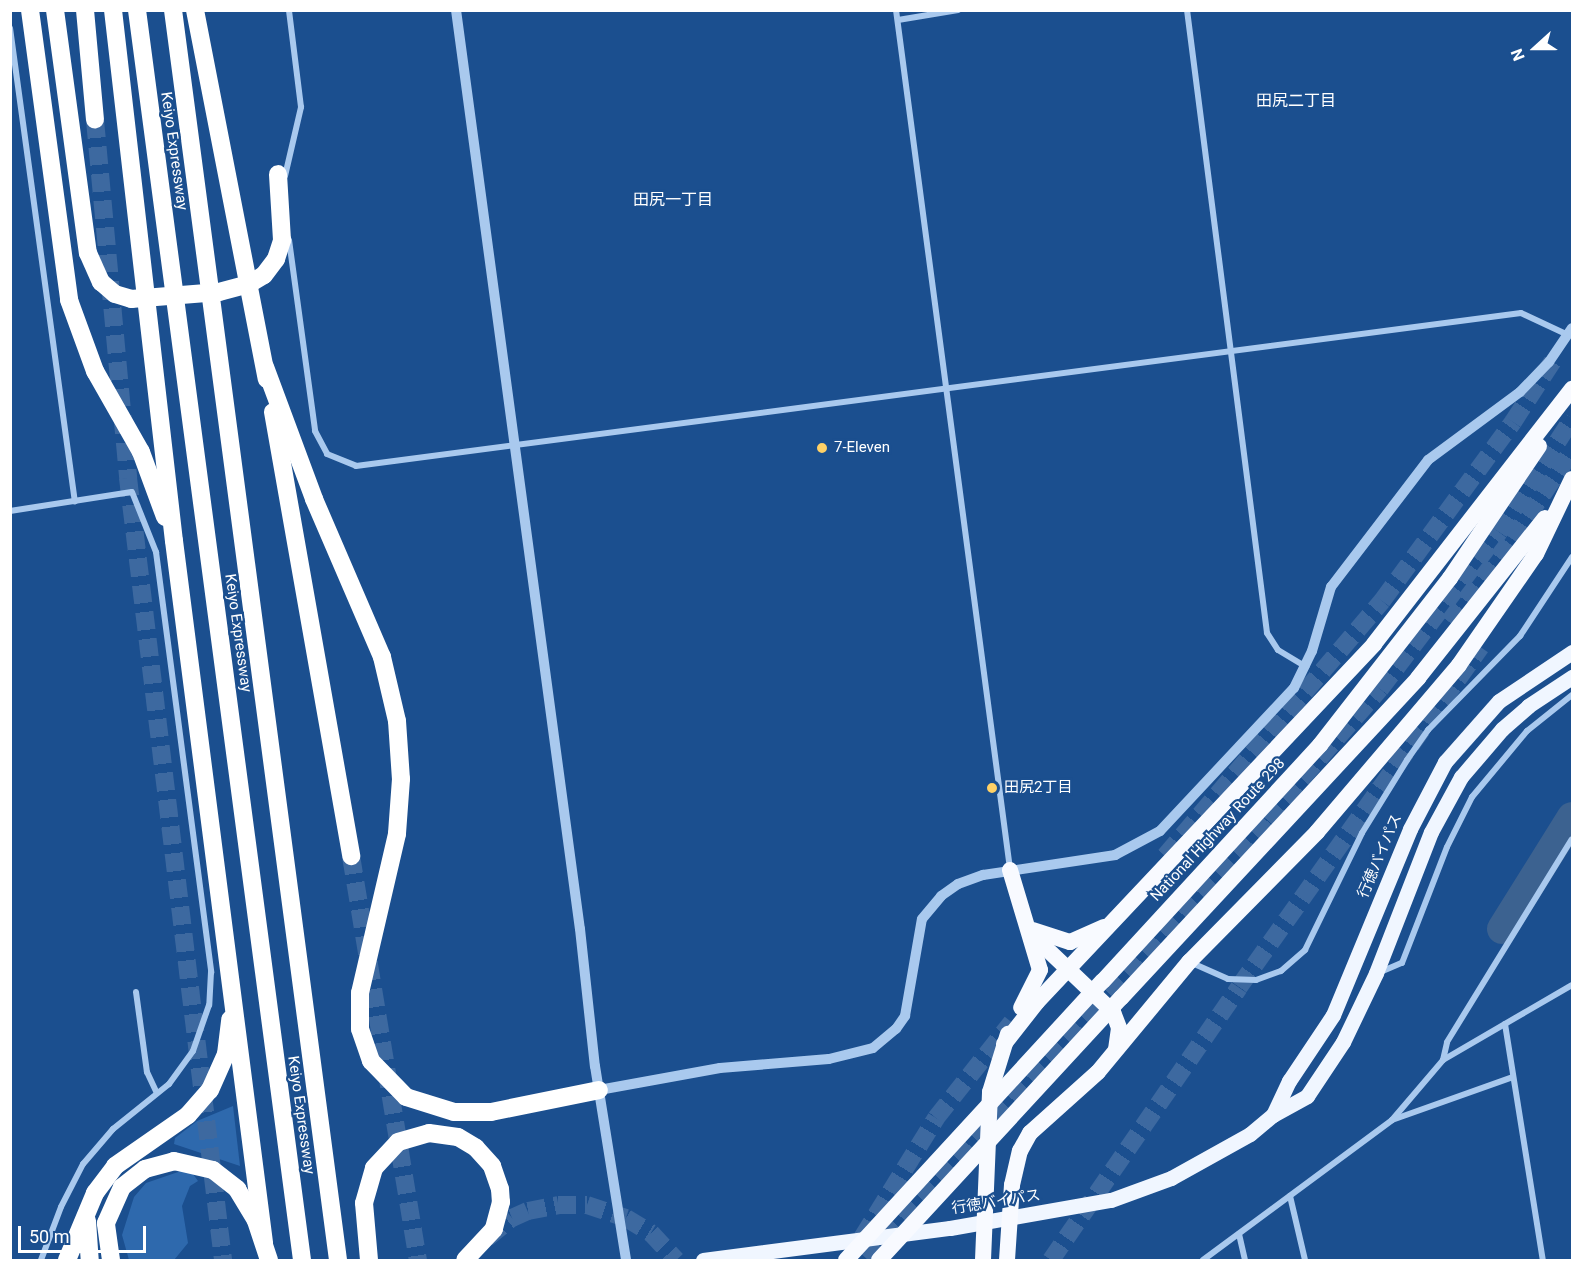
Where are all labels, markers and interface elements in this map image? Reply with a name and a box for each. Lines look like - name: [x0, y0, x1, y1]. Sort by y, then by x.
- north arrow: [1505, 18, 1565, 78]
- text: N: [1507, 46, 1529, 63]
- street label: Keiyo Expressway: [157, 91, 191, 211]
- district label: 田尻二丁目: [1256, 91, 1336, 111]
- district label: 田尻一丁目: [633, 190, 713, 210]
- place label: 7-Eleven: [834, 439, 890, 457]
- marker: 7-Eleven: [815, 441, 829, 455]
- street label: Keiyo Expressway: [221, 573, 255, 693]
- street label: National Highway Route 298: [1147, 755, 1289, 905]
- place label: 田尻2丁目: [1004, 779, 1072, 797]
- marker: 田尻2丁目: [985, 781, 999, 795]
- street label: 行徳バイパス: [1354, 811, 1406, 901]
- street label: Keiyo Expressway: [284, 1055, 318, 1175]
- street label: 行徳バイパス: [950, 1186, 1042, 1218]
- scale bar: [21, 1214, 148, 1252]
- text: 50 m: [29, 1226, 69, 1247]

